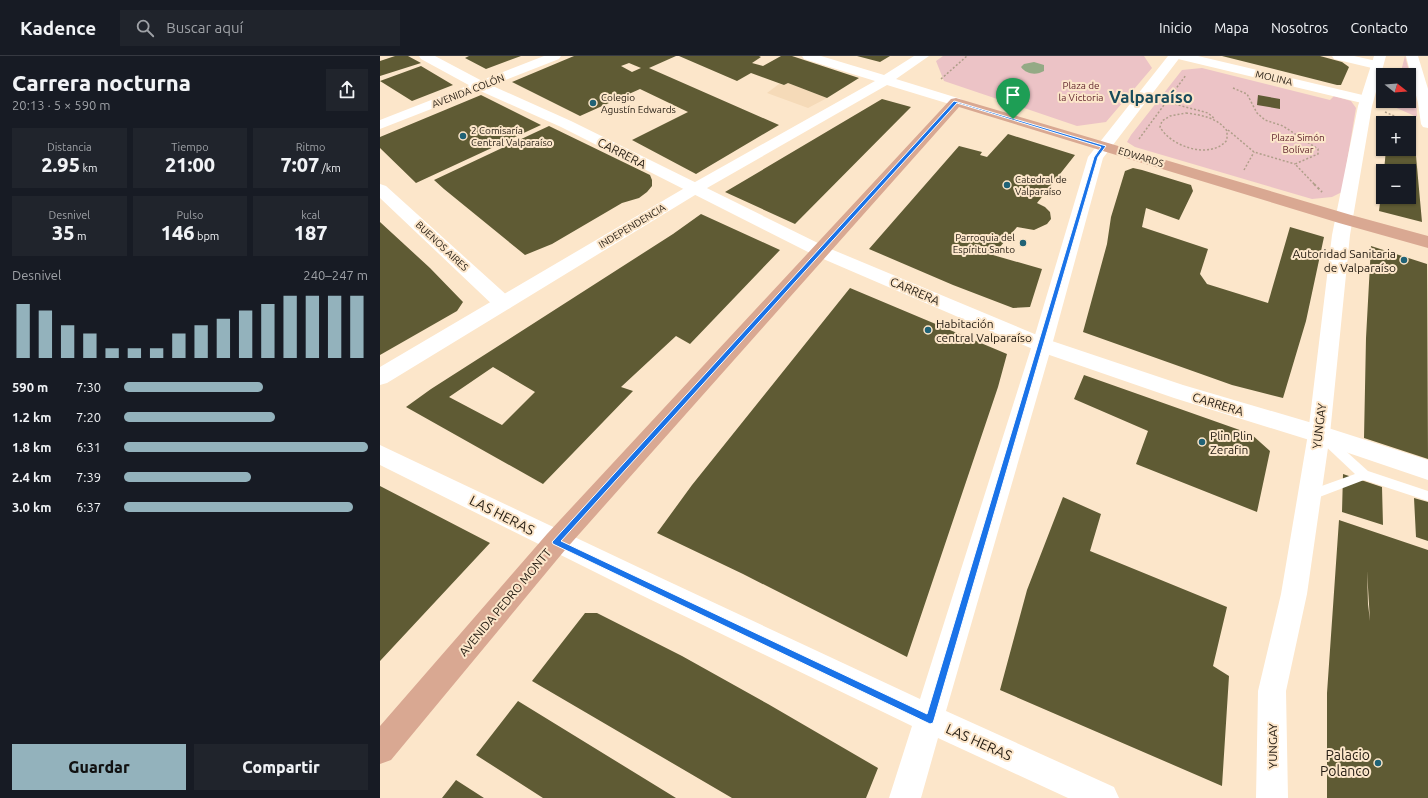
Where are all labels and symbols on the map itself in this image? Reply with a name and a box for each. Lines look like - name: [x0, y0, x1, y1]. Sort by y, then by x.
- street label: MOLINA: [1254, 68, 1294, 88]
- north arrow: [1376, 68, 1416, 108]
- street label: AVENIDA COLÓN: [430, 71, 506, 110]
- pin: [996, 78, 1030, 119]
- park label: Plaza de la Victoria: [1059, 80, 1103, 103]
- district label: Valparaíso: [1109, 87, 1193, 106]
- place label: Colegio Agustín Edwards: [601, 92, 676, 115]
- marker: Colegio Agustín Edwards: [588, 98, 598, 108]
- place label: 2 Comisaría Central Valparaíso: [471, 125, 553, 148]
- marker: 2 Comisaría Central Valparaíso: [458, 131, 468, 141]
- park label: Plaza Simón Bolívar: [1271, 132, 1325, 155]
- street label: CARRERA: [596, 135, 649, 171]
- street label: EDWARDS: [1117, 145, 1165, 169]
- place label: Catedral de Valparaíso: [1015, 174, 1067, 197]
- marker: Catedral de Valparaíso: [1002, 180, 1012, 190]
- street label: INDEPENDENCIA: [597, 201, 668, 250]
- street label: BUENOS AIRES: [414, 219, 470, 273]
- place label: Parroquia del Espíritu Santo: [953, 232, 1015, 255]
- marker: Parroquia del Espíritu Santo: [1018, 238, 1028, 248]
- place label: Autoridad Sanitaria de Valparaíso: [1292, 247, 1396, 274]
- marker: Autoridad Sanitaria de Valparaíso: [1399, 255, 1409, 265]
- street label: CARRERA: [888, 275, 942, 307]
- place label: Habitación central Valparaíso: [936, 317, 1032, 344]
- marker: Habitación central Valparaíso: [923, 325, 933, 335]
- street label: CARRERA: [1191, 390, 1245, 418]
- street label: YUNGAY: [1310, 403, 1328, 449]
- place label: Plin Plin Zerafin: [1210, 429, 1253, 456]
- marker: Plin Plin Zerafin: [1197, 437, 1207, 447]
- street label: LAS HERAS: [467, 492, 537, 538]
- street label: AVENIDA PEDRO MONTT: [456, 546, 554, 658]
- street label: LAS HERAS: [943, 720, 1015, 764]
- street label: YUNGAY: [1266, 723, 1279, 769]
- place label: Palacio Polanco: [1320, 747, 1370, 779]
- marker: Palacio Polanco: [1373, 758, 1383, 768]

